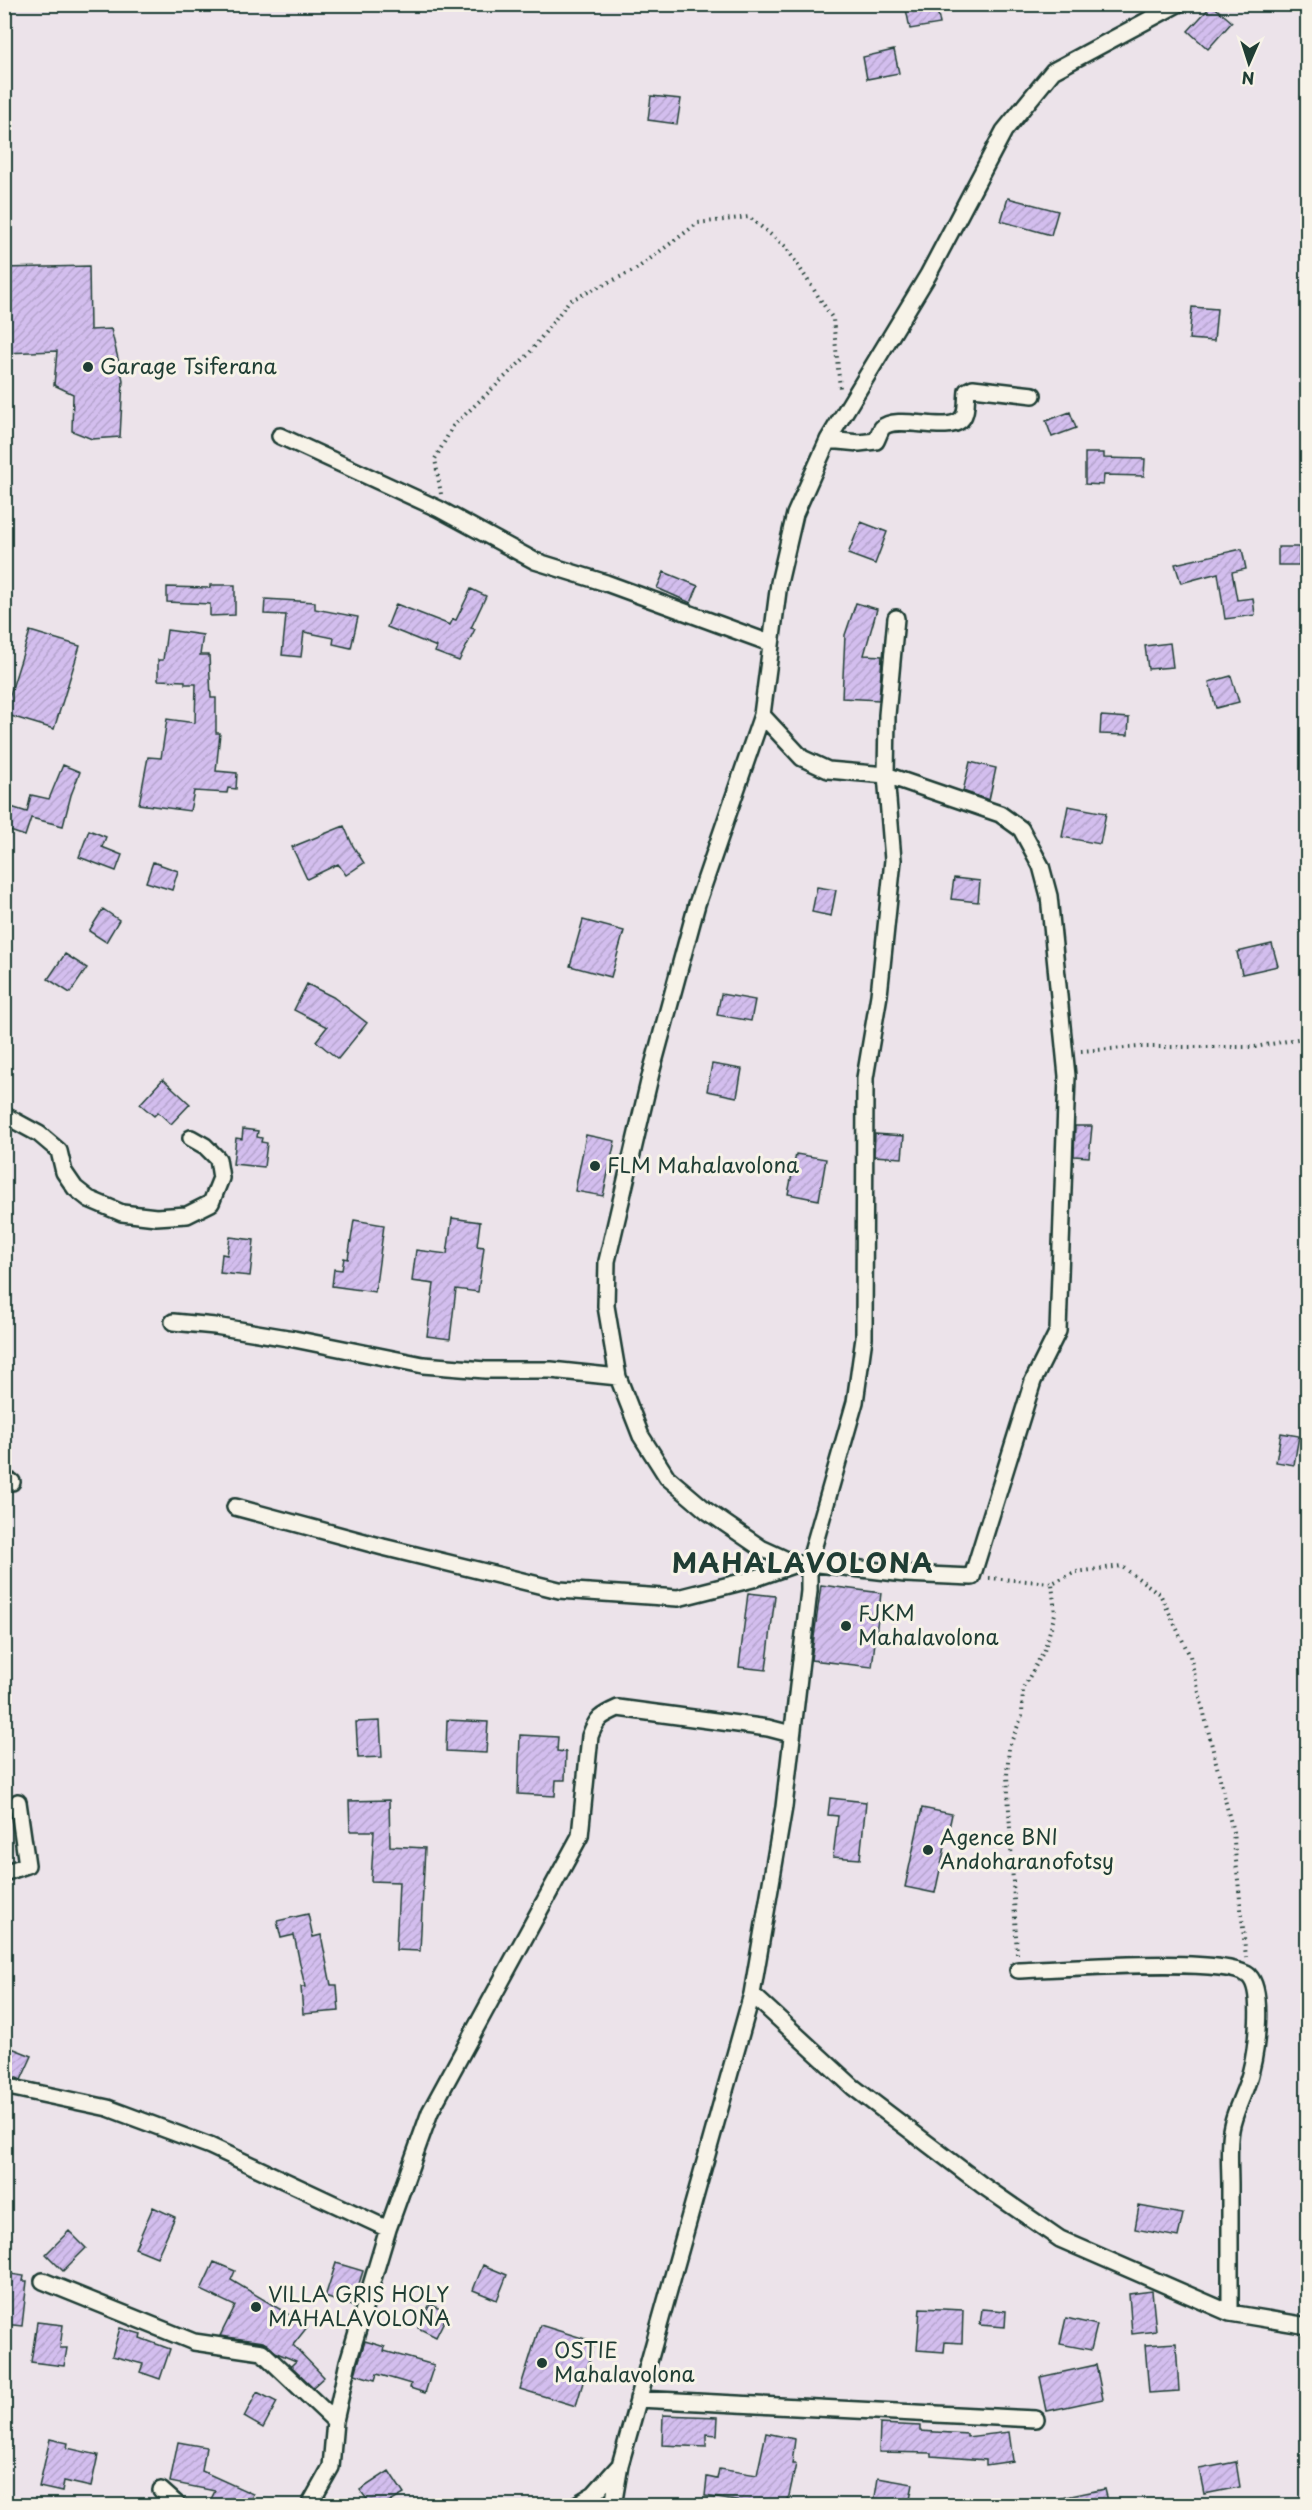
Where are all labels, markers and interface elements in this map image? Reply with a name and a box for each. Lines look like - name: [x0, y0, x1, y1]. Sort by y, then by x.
- north arrow: [1219, 33, 1279, 93]
- text: N: [1241, 67, 1255, 91]
- place label: Garage Tsiferana: [100, 349, 277, 381]
- marker: Garage Tsiferana: [81, 360, 95, 374]
- place label: FLM Mahalavolona: [607, 1148, 799, 1180]
- marker: FLM Mahalavolona: [588, 1159, 602, 1173]
- district label: MAHALAVOLONA: [672, 1541, 934, 1582]
- place label: FJKM Mahalavolona: [858, 1596, 999, 1652]
- marker: FJKM Mahalavolona: [839, 1619, 853, 1633]
- place label: Agence BNI Andoharanofotsy: [940, 1820, 1114, 1876]
- marker: Agence BNI Andoharanofotsy: [921, 1843, 935, 1857]
- place label: VILLA GRIS HOLY MAHALAVOLONA: [268, 2277, 451, 2333]
- marker: VILLA GRIS HOLY MAHALAVOLONA: [249, 2300, 263, 2314]
- place label: OSTIE Mahalavolona: [554, 2333, 695, 2389]
- marker: OSTIE Mahalavolona: [535, 2356, 549, 2370]

